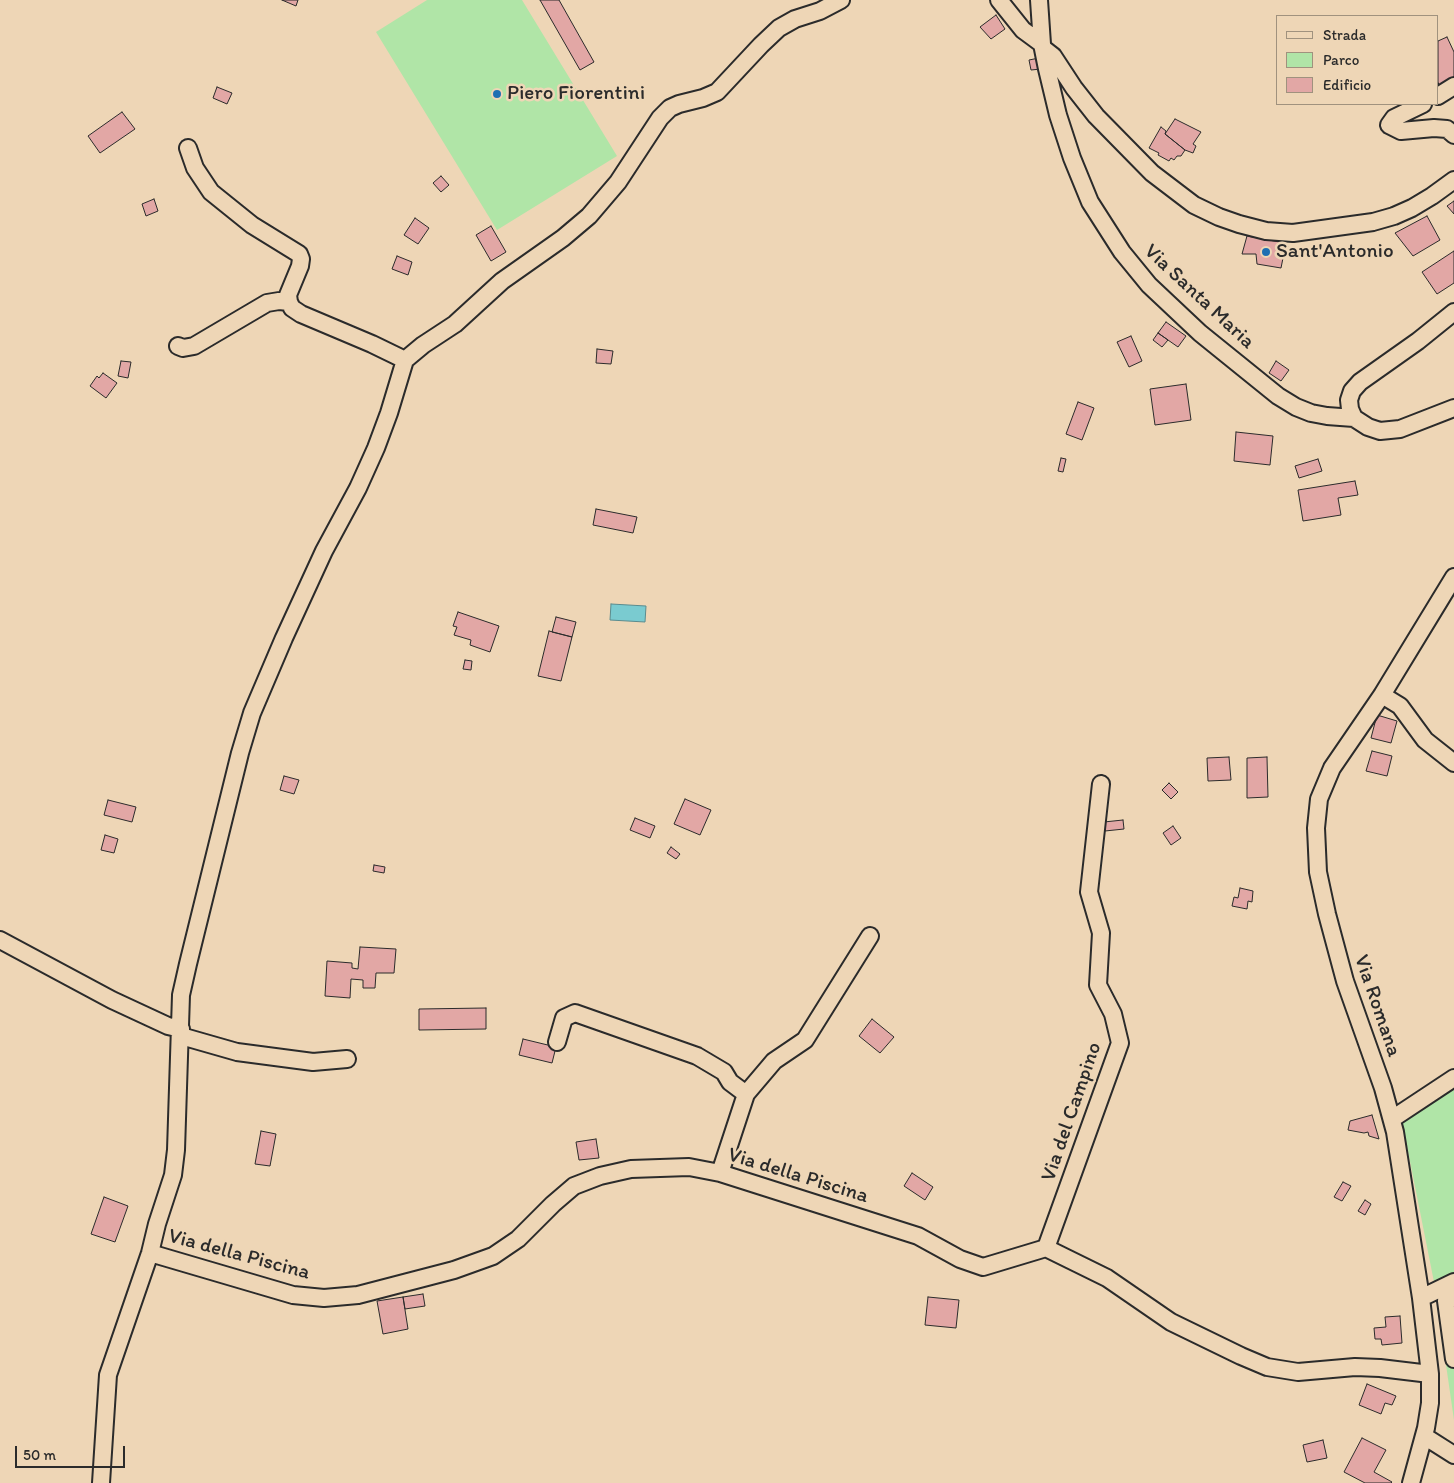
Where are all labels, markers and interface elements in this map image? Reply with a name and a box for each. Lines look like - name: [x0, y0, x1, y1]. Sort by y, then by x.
- legend: [1276, 15, 1439, 105]
- text: Strada: [1323, 26, 1366, 44]
- text: Parco: [1323, 51, 1359, 69]
- text: Edificio: [1323, 76, 1371, 94]
- place label: Piero Fiorentini: [507, 81, 645, 107]
- marker: Piero Fiorentini: [491, 88, 503, 100]
- street label: Via Santa Maria: [1138, 239, 1260, 355]
- place label: Sant'Antonio: [1276, 239, 1394, 265]
- marker: Sant'Antonio: [1260, 246, 1272, 258]
- street label: Via Romana: [1348, 952, 1406, 1060]
- street label: Via del Campino: [1036, 1039, 1108, 1185]
- street label: Via della Piscina: [725, 1143, 871, 1209]
- street label: Via della Piscina: [165, 1224, 313, 1286]
- scale bar: [18, 1436, 128, 1468]
- text: 50 m: [23, 1446, 56, 1464]

